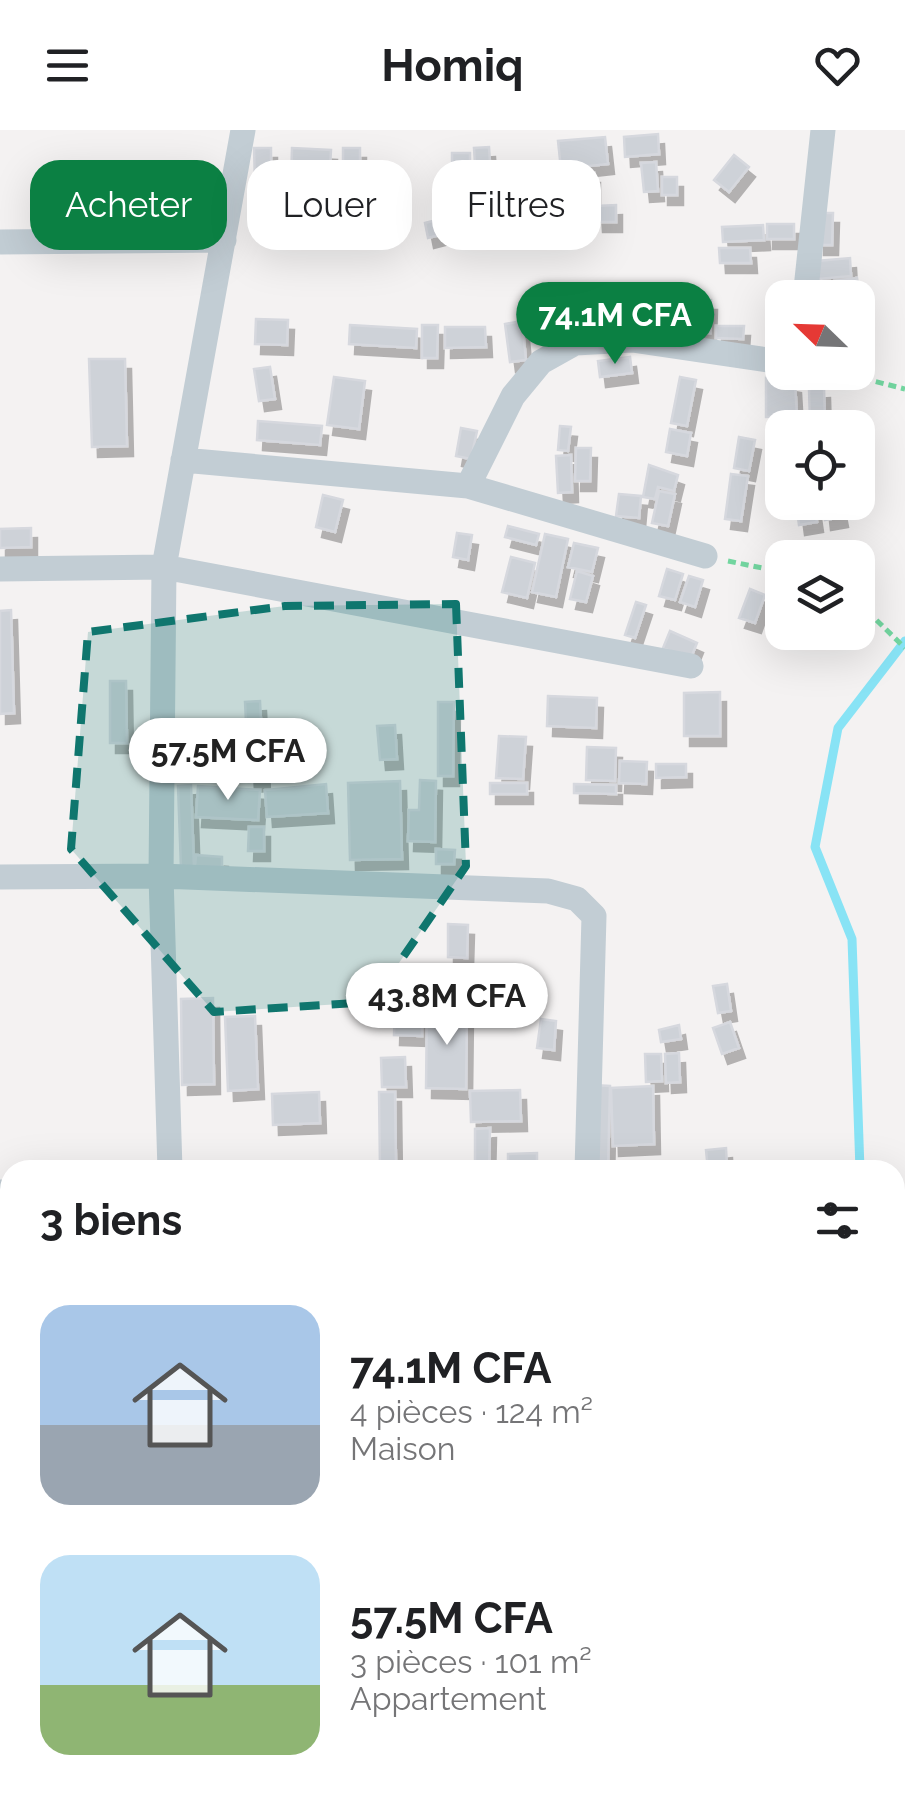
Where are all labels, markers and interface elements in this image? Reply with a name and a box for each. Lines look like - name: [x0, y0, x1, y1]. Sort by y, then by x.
- icon: menu: [40, 38, 95, 93]
- icon: heart: [810, 38, 865, 93]
- text: Homiq: [381, 39, 524, 92]
- chip: Acheter: [30, 160, 227, 250]
- chip: Louer: [247, 160, 412, 250]
- chip: Filtres: [432, 160, 601, 250]
- north arrow: [765, 280, 875, 390]
- map controls: [765, 280, 875, 650]
- pin: 74.1M CFA: [501, 282, 729, 367]
- text: 74.1M CFA: [538, 296, 692, 333]
- button: locate: [765, 410, 875, 520]
- button: layers: [765, 540, 875, 650]
- pin: 57.5M CFA: [114, 718, 342, 803]
- text: 57.5M CFA: [151, 732, 305, 769]
- pin: 43.8M CFA: [333, 963, 561, 1048]
- text: 43.8M CFA: [368, 977, 526, 1014]
- icon: filters: [810, 1193, 865, 1248]
- text: 3 biens: [40, 1196, 182, 1245]
- text: 74.1M CFA: [350, 1344, 552, 1393]
- icon: home: [120, 1345, 240, 1465]
- text: 4 pièces · 124 m²: [350, 1393, 593, 1430]
- text: Maison: [350, 1430, 455, 1467]
- text: 57.5M CFA: [350, 1594, 553, 1643]
- icon: home: [120, 1595, 240, 1715]
- text: 3 pièces · 101 m²: [350, 1643, 592, 1680]
- text: Appartement: [350, 1680, 546, 1717]

